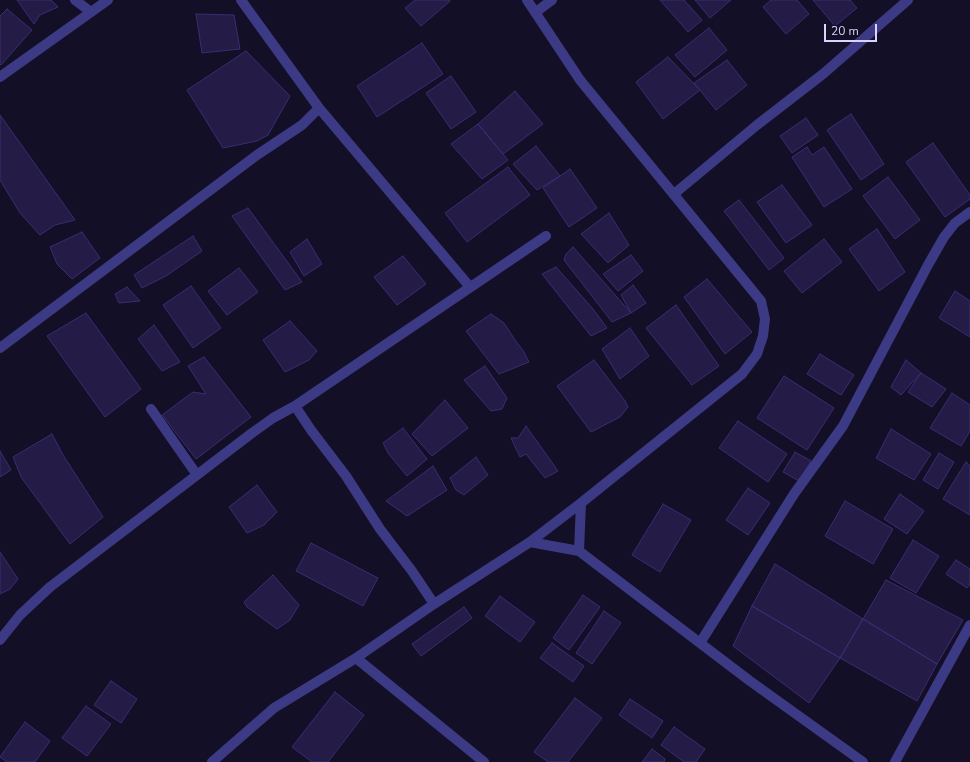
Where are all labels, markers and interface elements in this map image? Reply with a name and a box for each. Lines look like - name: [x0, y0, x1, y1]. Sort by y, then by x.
- scale bar: [826, 16, 879, 42]
- text: 20 m: [831, 23, 859, 39]

